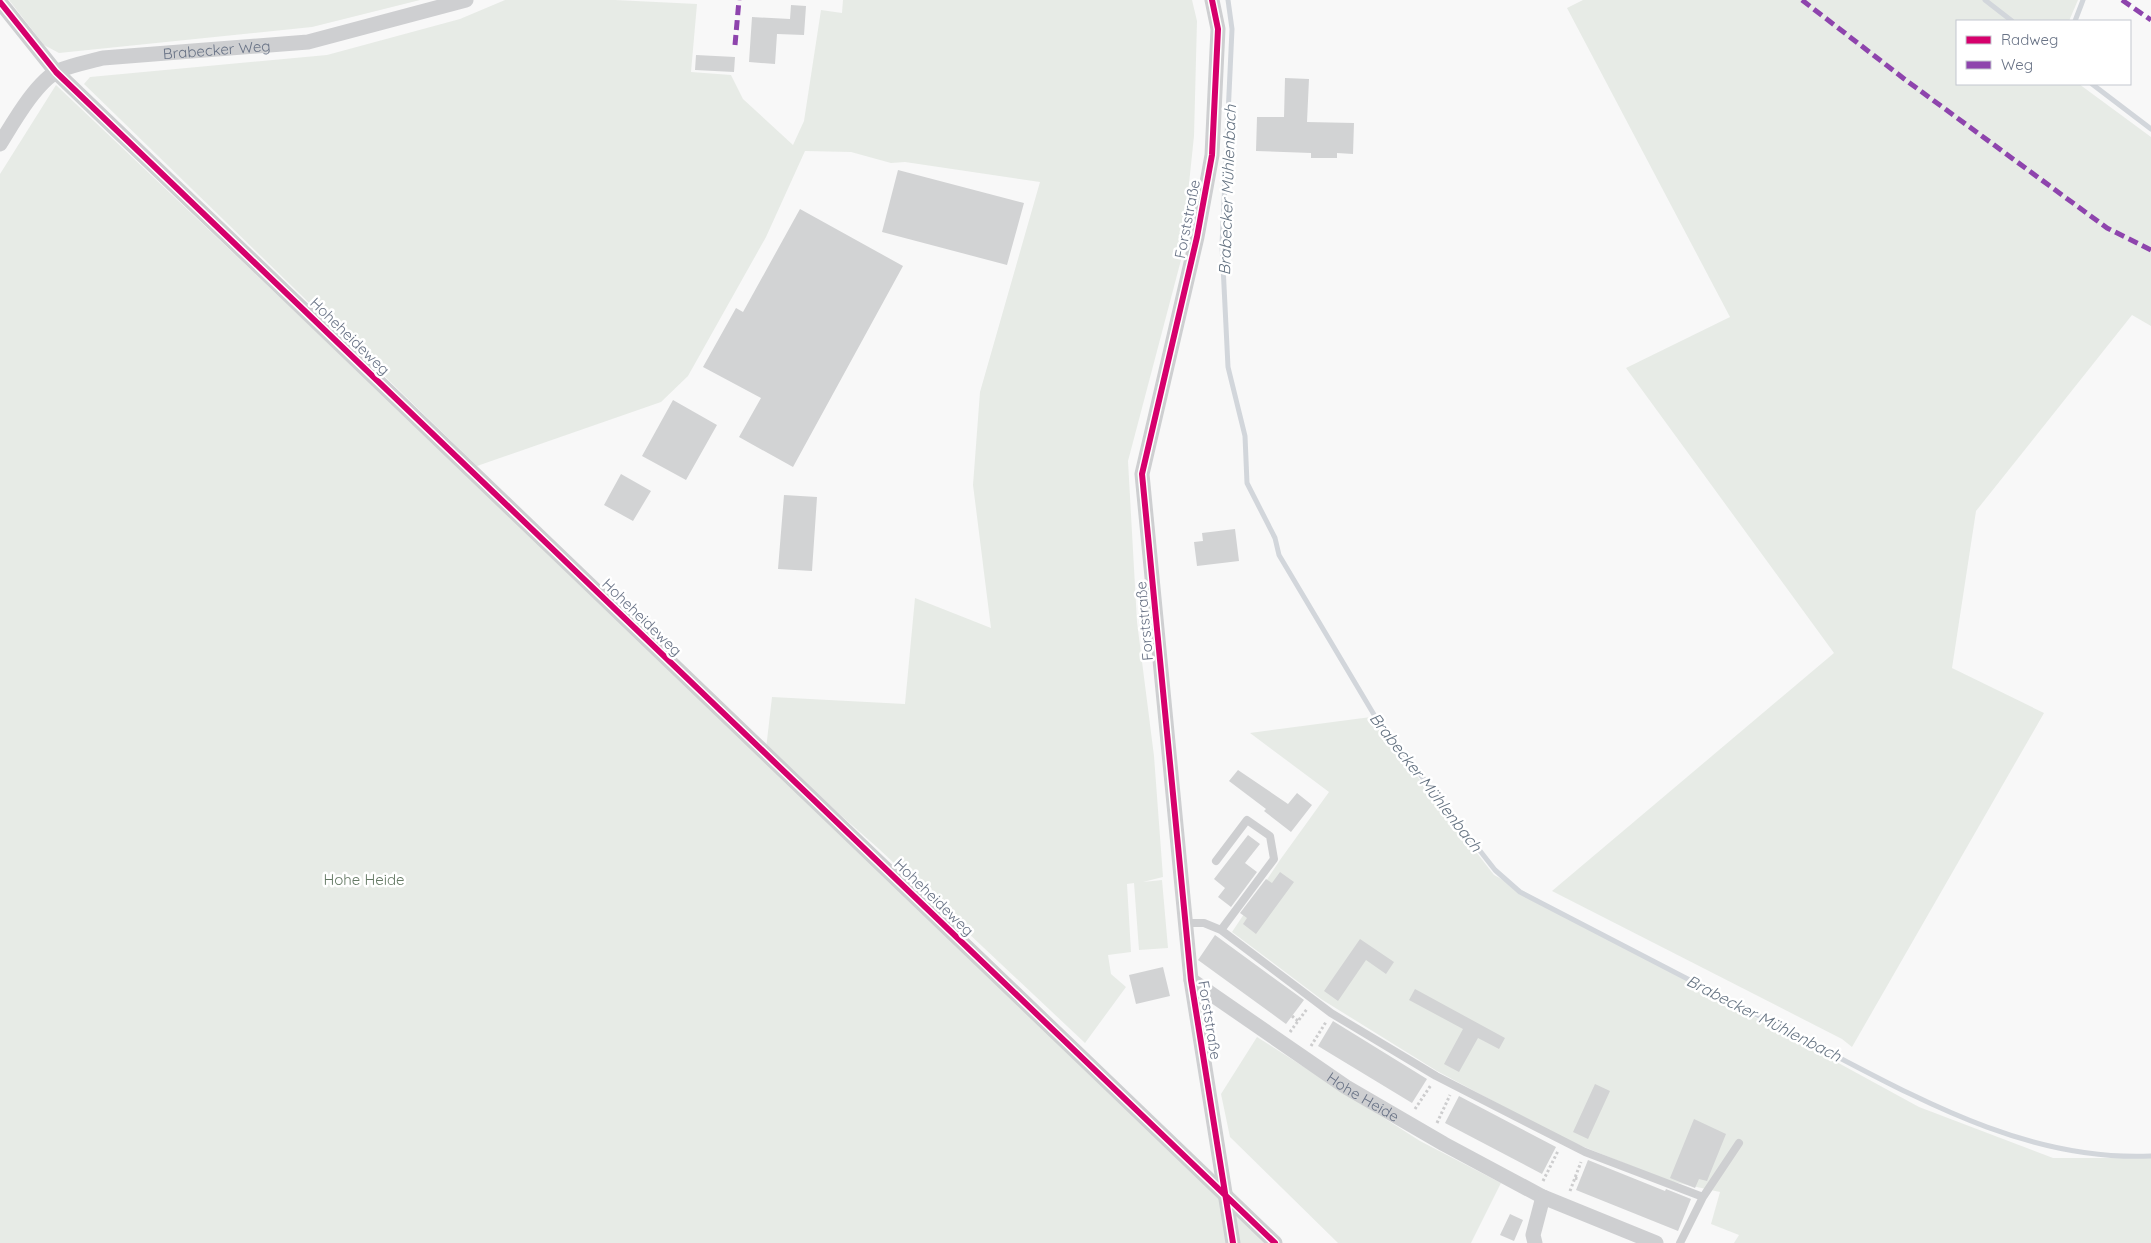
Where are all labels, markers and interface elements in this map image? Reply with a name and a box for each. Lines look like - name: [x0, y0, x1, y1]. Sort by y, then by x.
- legend: [1956, 20, 2131, 85]
- text: Radweg: [2001, 30, 2058, 49]
- street label: Brabecker Weg: [162, 35, 271, 63]
- text: Weg: [2001, 55, 2033, 74]
- water label: Brabecker Mühlenbach: [1214, 103, 1240, 276]
- street label: Forststraße: [1170, 178, 1204, 260]
- street label: Hoheheideweg: [306, 293, 394, 379]
- street label: Hoheheideweg: [598, 574, 686, 660]
- street label: Forststraße: [1131, 580, 1157, 662]
- water label: Brabecker Mühlenbach: [1366, 709, 1487, 856]
- street label: Hoheheideweg: [890, 854, 978, 940]
- park label: Hohe Heide: [323, 870, 405, 889]
- water label: Brabecker Mühlenbach: [1683, 970, 1845, 1066]
- street label: Forststraße: [1194, 979, 1226, 1061]
- street label: Hohe Heide: [1323, 1067, 1403, 1125]

